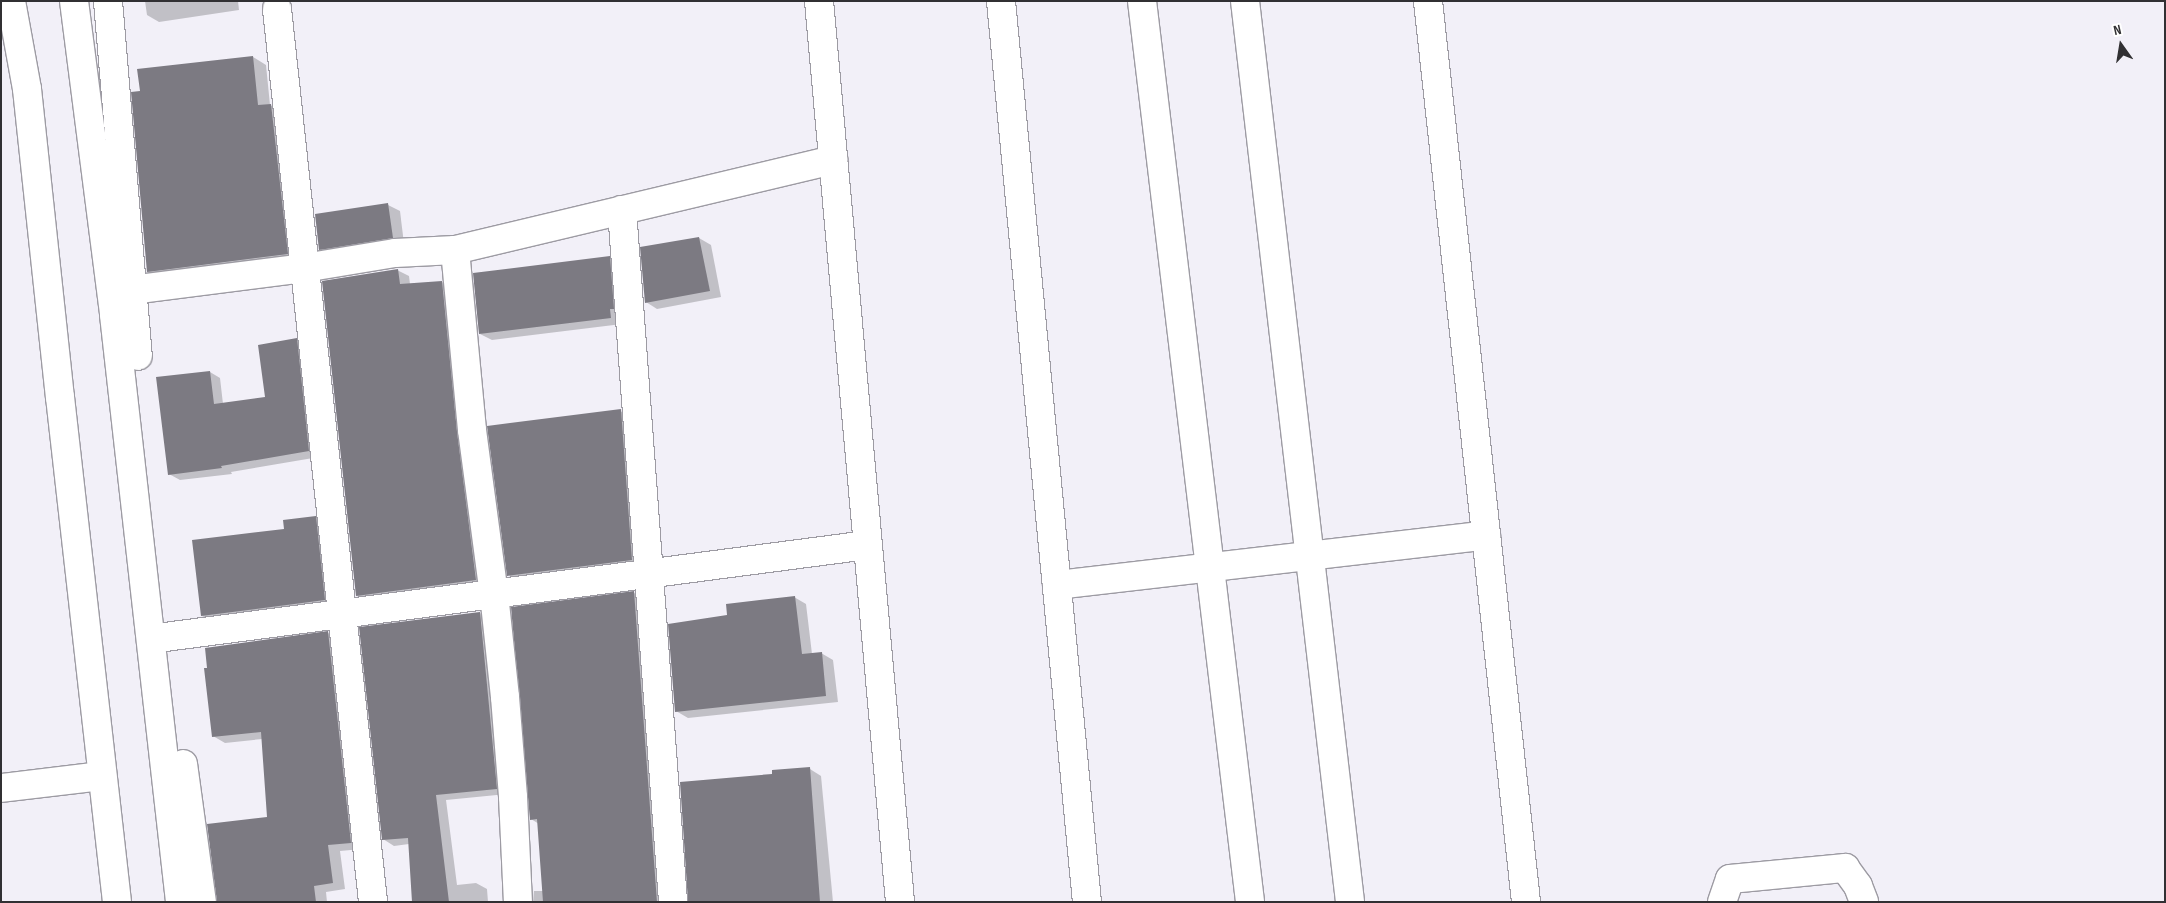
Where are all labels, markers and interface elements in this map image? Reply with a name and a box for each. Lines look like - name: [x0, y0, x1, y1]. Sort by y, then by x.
- north arrow: [2096, 20, 2146, 70]
- text: N: [2112, 21, 2123, 39]

